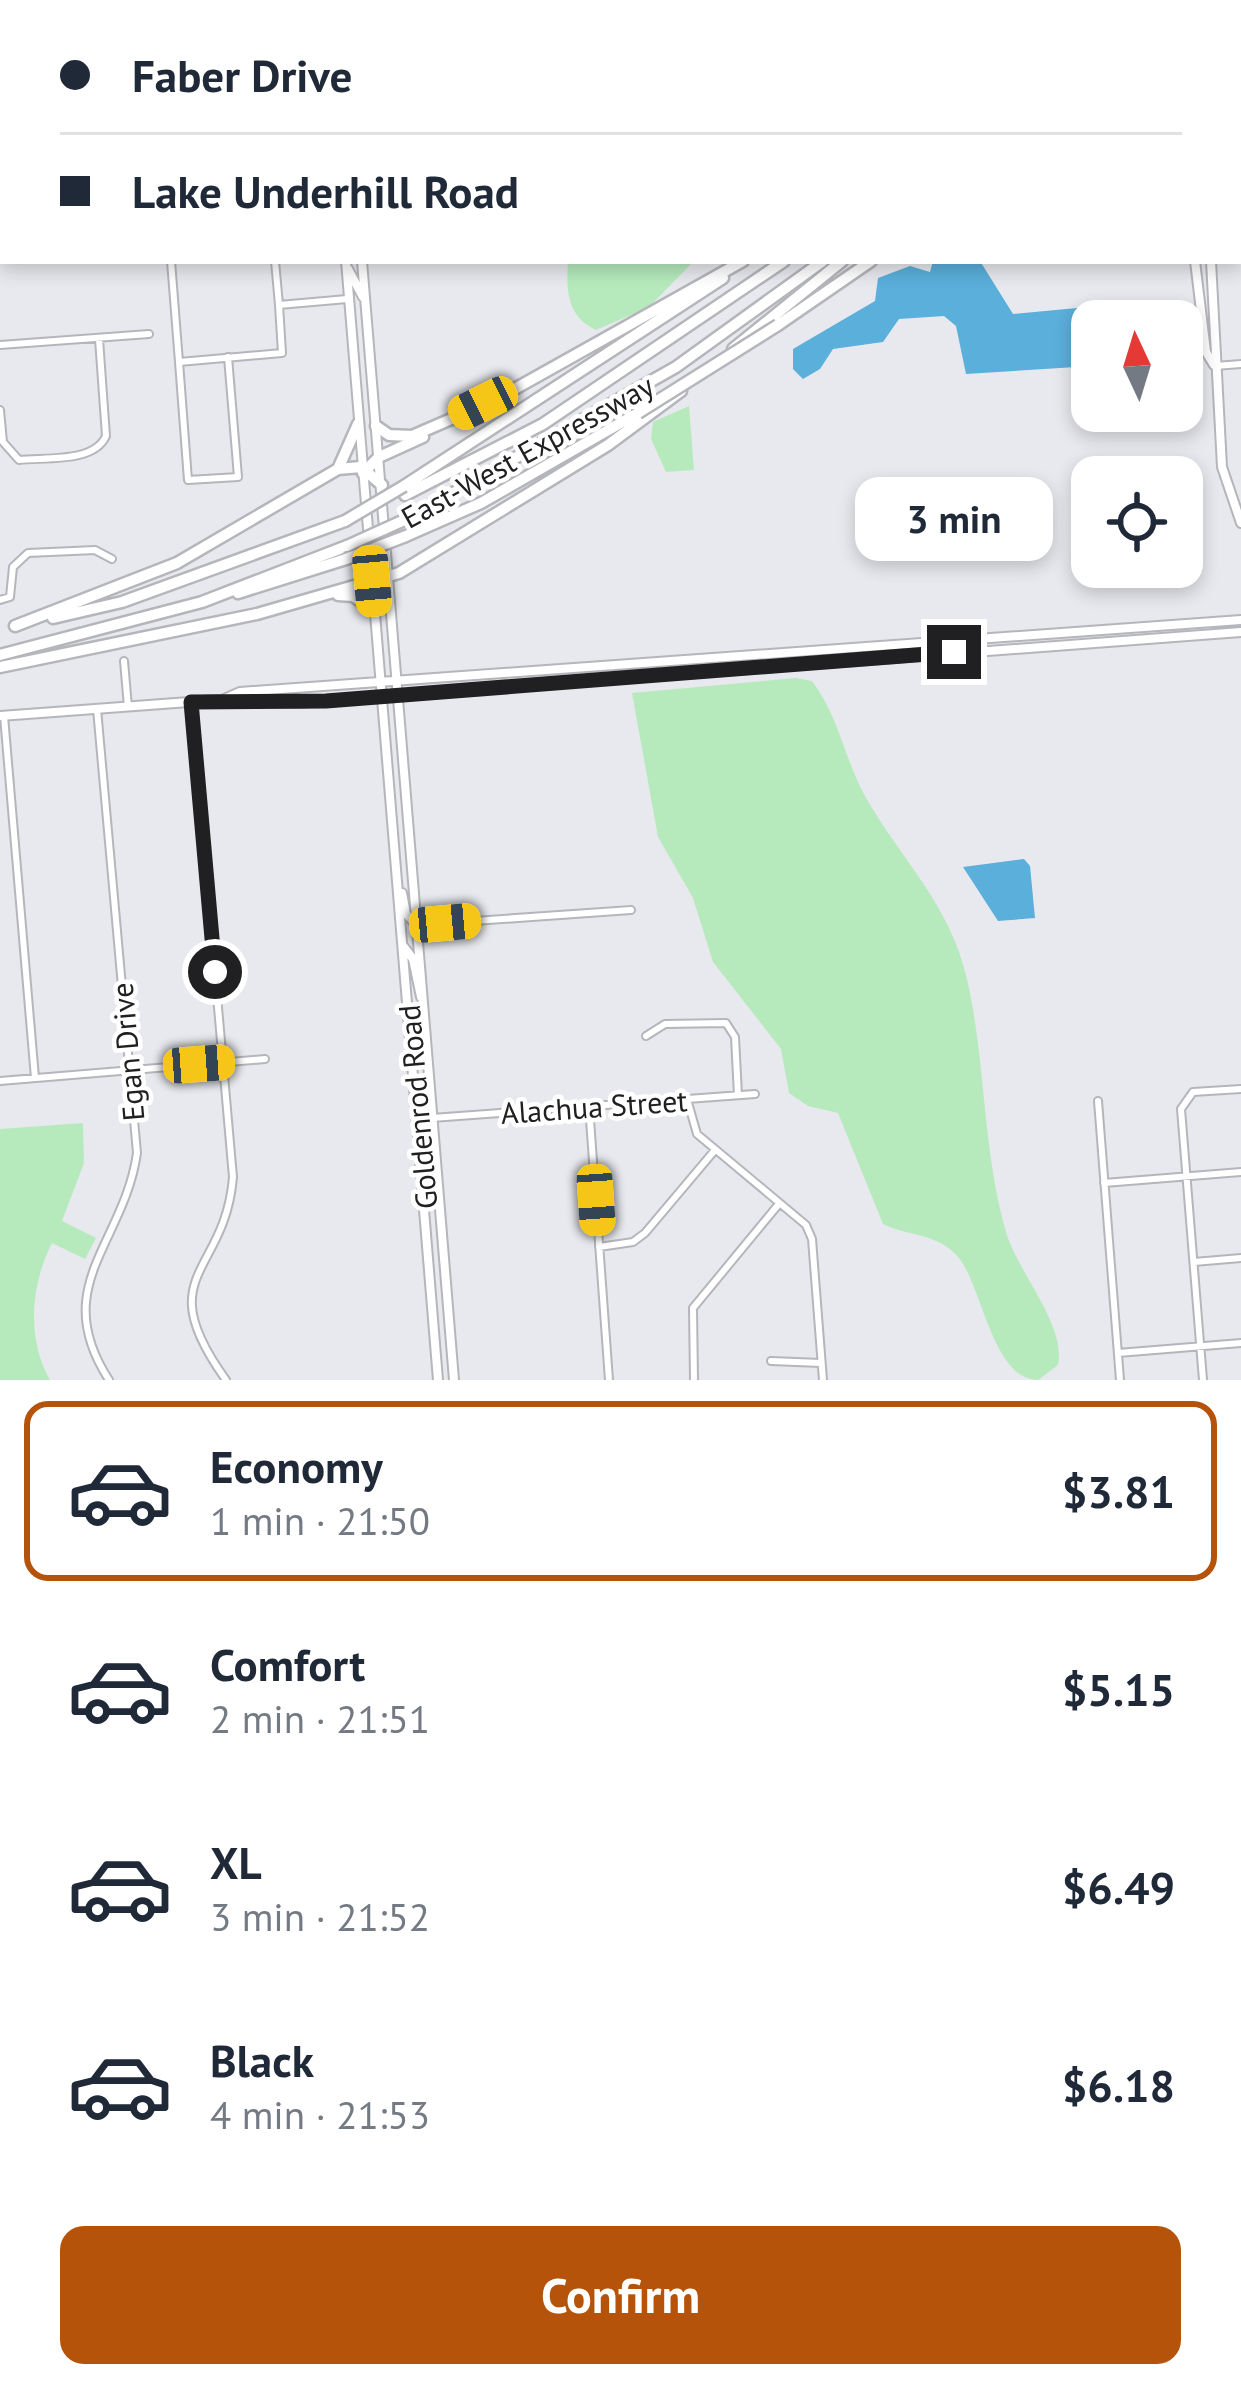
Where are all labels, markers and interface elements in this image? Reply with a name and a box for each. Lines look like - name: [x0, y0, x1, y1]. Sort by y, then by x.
- text: Faber Drive: [132, 46, 352, 104]
- text: Lake Underhill Road: [132, 162, 519, 220]
- north arrow: [1071, 300, 1203, 432]
- map controls: [1071, 300, 1203, 588]
- street label: East-West Expressway: [394, 365, 660, 537]
- car: [443, 371, 523, 435]
- button: locate: [1071, 456, 1203, 588]
- callout: 3 min: [855, 478, 1053, 562]
- text: 3 min: [906, 493, 1002, 544]
- car: [351, 544, 393, 618]
- route end: [927, 625, 981, 679]
- car: [408, 902, 482, 944]
- route start: [188, 945, 242, 999]
- street label: Egan Drive: [102, 981, 152, 1123]
- street label: Goldenrod Road: [389, 1003, 445, 1211]
- car: [162, 1044, 236, 1084]
- street label: Alachua Street: [499, 1080, 689, 1132]
- car: [576, 1163, 616, 1237]
- icon: car: [66, 1437, 174, 1545]
- text: Economy: [210, 1437, 383, 1495]
- text: $3.81: [1062, 1462, 1175, 1520]
- text: 1 min · 21:50: [210, 1495, 430, 1546]
- icon: car: [66, 1635, 174, 1743]
- text: Comfort: [210, 1635, 365, 1693]
- text: $5.15: [1062, 1660, 1175, 1718]
- text: 2 min · 21:51: [210, 1693, 430, 1744]
- icon: car: [66, 1833, 174, 1941]
- text: XL: [210, 1833, 262, 1891]
- text: $6.49: [1062, 1858, 1175, 1916]
- text: 3 min · 21:52: [210, 1891, 430, 1942]
- icon: car: [66, 2031, 174, 2139]
- text: Black: [210, 2031, 314, 2089]
- text: $6.18: [1062, 2056, 1175, 2114]
- text: 4 min · 21:53: [210, 2089, 430, 2140]
- button: Confirm: [60, 2226, 1181, 2364]

